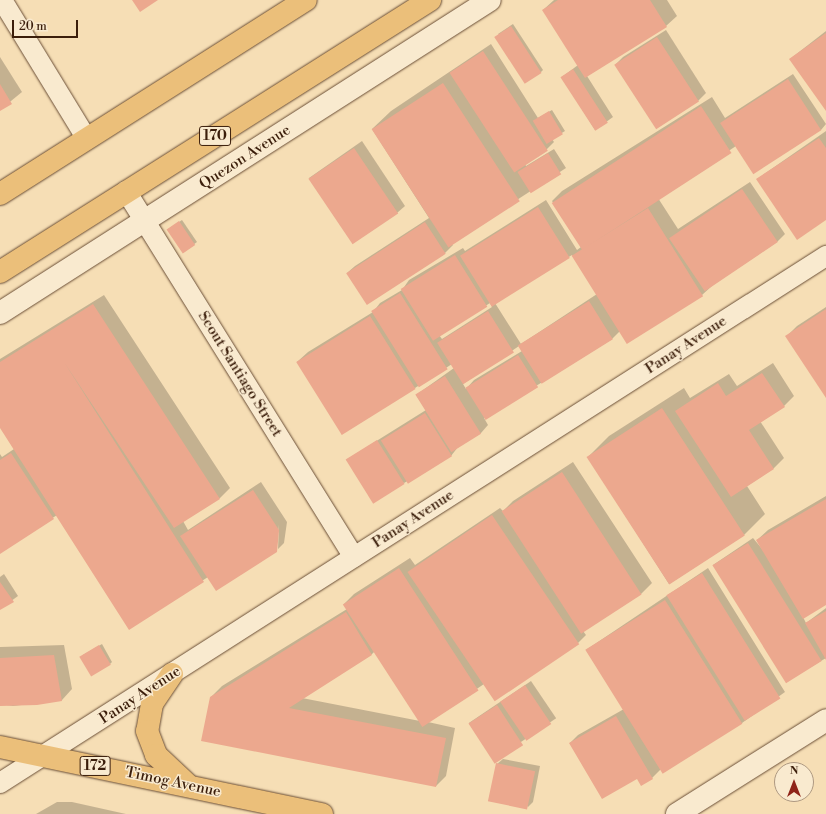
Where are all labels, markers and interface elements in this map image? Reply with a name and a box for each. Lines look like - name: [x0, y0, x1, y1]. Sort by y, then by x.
- scale bar: [14, 12, 80, 38]
- text: 20 m: [19, 19, 47, 34]
- street label: Quezon Avenue: [196, 121, 294, 193]
- road number: 170: [199, 124, 231, 148]
- street label: Scout Santiago Street: [194, 308, 286, 440]
- street label: Panay Avenue: [642, 312, 730, 378]
- street label: Panay Avenue: [369, 486, 457, 552]
- street label: Panay Avenue: [96, 662, 184, 728]
- road number: 172: [79, 754, 111, 778]
- north arrow: [774, 762, 814, 802]
- street label: Timog Avenue: [124, 763, 222, 801]
- text: N: [790, 764, 798, 778]

